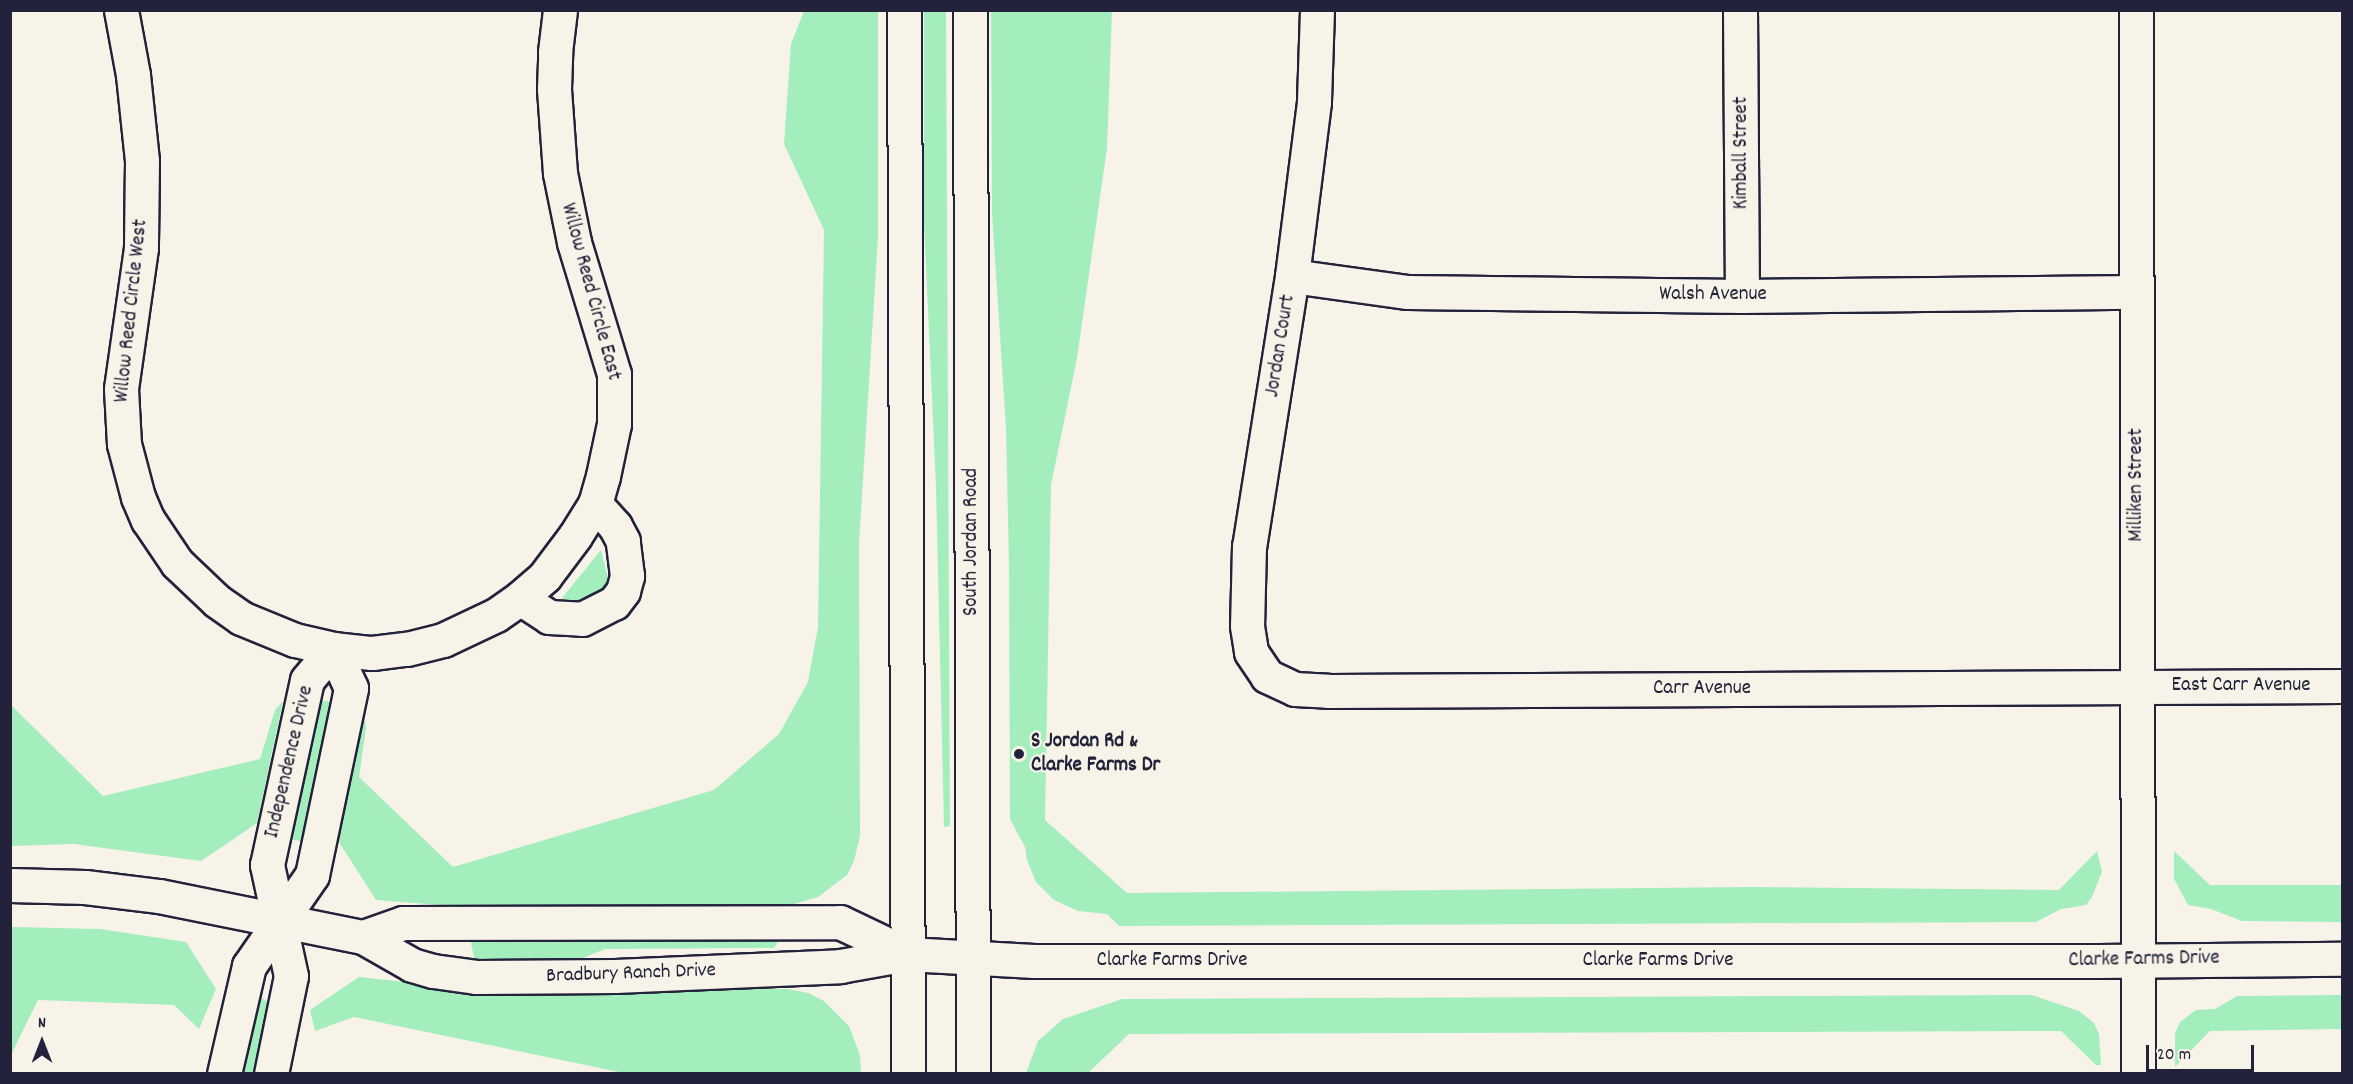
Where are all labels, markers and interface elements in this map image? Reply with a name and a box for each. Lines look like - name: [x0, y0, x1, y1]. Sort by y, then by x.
- street label: Kimball Street: [1729, 97, 1755, 209]
- street label: Willow Reed Circle East: [554, 201, 626, 383]
- street label: Willow Reed Circle West: [110, 218, 154, 404]
- street label: Walsh Avenue: [1659, 282, 1767, 308]
- street label: Jordan Court: [1260, 293, 1302, 399]
- street label: Milliken Street: [2124, 428, 2150, 542]
- street label: South Jordan Road: [959, 468, 985, 616]
- street label: East Carr Avenue: [2172, 673, 2310, 699]
- street label: Carr Avenue: [1653, 676, 1751, 702]
- street label: Independence Drive: [260, 683, 320, 841]
- place label: S Jordan Rd & Clarke Farms Dr: [1031, 729, 1160, 779]
- marker: S Jordan Rd & Clarke Farms Dr: [1012, 747, 1026, 761]
- street label: Clarke Farms Drive: [2068, 946, 2220, 974]
- street label: Clarke Farms Drive: [1096, 948, 1248, 974]
- street label: Clarke Farms Drive: [1582, 948, 1734, 974]
- street label: Bradbury Ranch Drive: [546, 958, 716, 990]
- north arrow: [12, 1012, 72, 1072]
- text: N: [38, 1012, 46, 1035]
- scale bar: [2149, 1033, 2257, 1071]
- text: 20 m: [2157, 1043, 2191, 1068]

